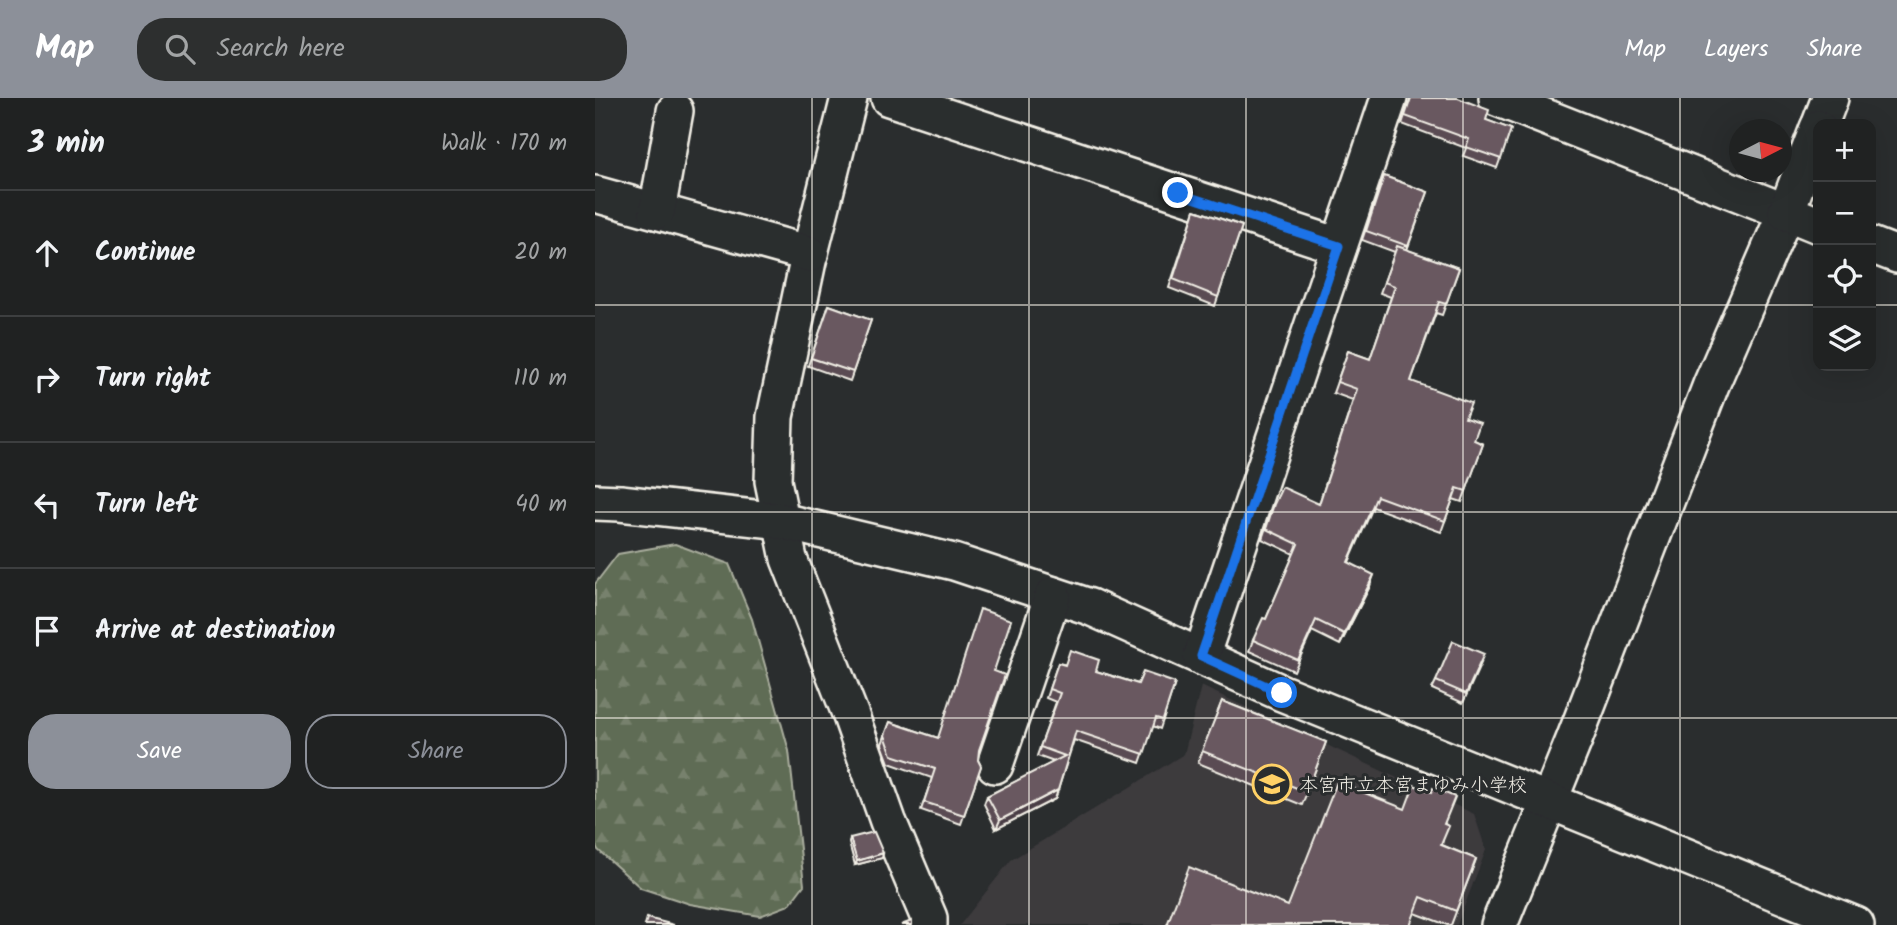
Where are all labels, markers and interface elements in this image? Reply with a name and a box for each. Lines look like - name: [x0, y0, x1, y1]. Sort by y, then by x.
- search box: [137, 18, 627, 81]
- text: Map: [35, 23, 95, 76]
- text: Search here: [217, 28, 345, 70]
- icon: search: [161, 30, 199, 68]
- text: Map: [1624, 30, 1666, 69]
- text: Layers: [1704, 30, 1768, 69]
- text: Share: [1806, 30, 1862, 69]
- north arrow: [1729, 119, 1792, 182]
- map controls: [1813, 119, 1876, 371]
- button: +: [1813, 119, 1876, 182]
- text: 3 min: [28, 120, 105, 168]
- text: Walk · 170 m: [441, 126, 567, 162]
- route end: [1162, 177, 1193, 208]
- button: −: [1813, 182, 1876, 245]
- text: Continue: [95, 232, 196, 274]
- icon: ahead: [28, 234, 66, 272]
- text: 20 m: [515, 235, 567, 271]
- button: locate: [1813, 245, 1876, 308]
- button: layers: [1813, 308, 1876, 371]
- text: Turn right: [95, 358, 211, 400]
- icon: right: [28, 360, 66, 398]
- text: 110 m: [514, 361, 567, 397]
- text: Turn left: [95, 484, 198, 526]
- icon: left: [28, 486, 66, 524]
- text: 40 m: [515, 487, 567, 523]
- text: Arrive at destination: [95, 610, 335, 652]
- icon: arrive: [28, 612, 66, 650]
- route start: [1266, 677, 1297, 708]
- button: Save: [28, 714, 291, 789]
- button: Share: [305, 714, 567, 789]
- school or university icon: 本宮市立本宮まゆみ小学校: [1251, 763, 1293, 805]
- place label: 本宮市立本宮まゆみ小学校: [1299, 771, 1527, 801]

